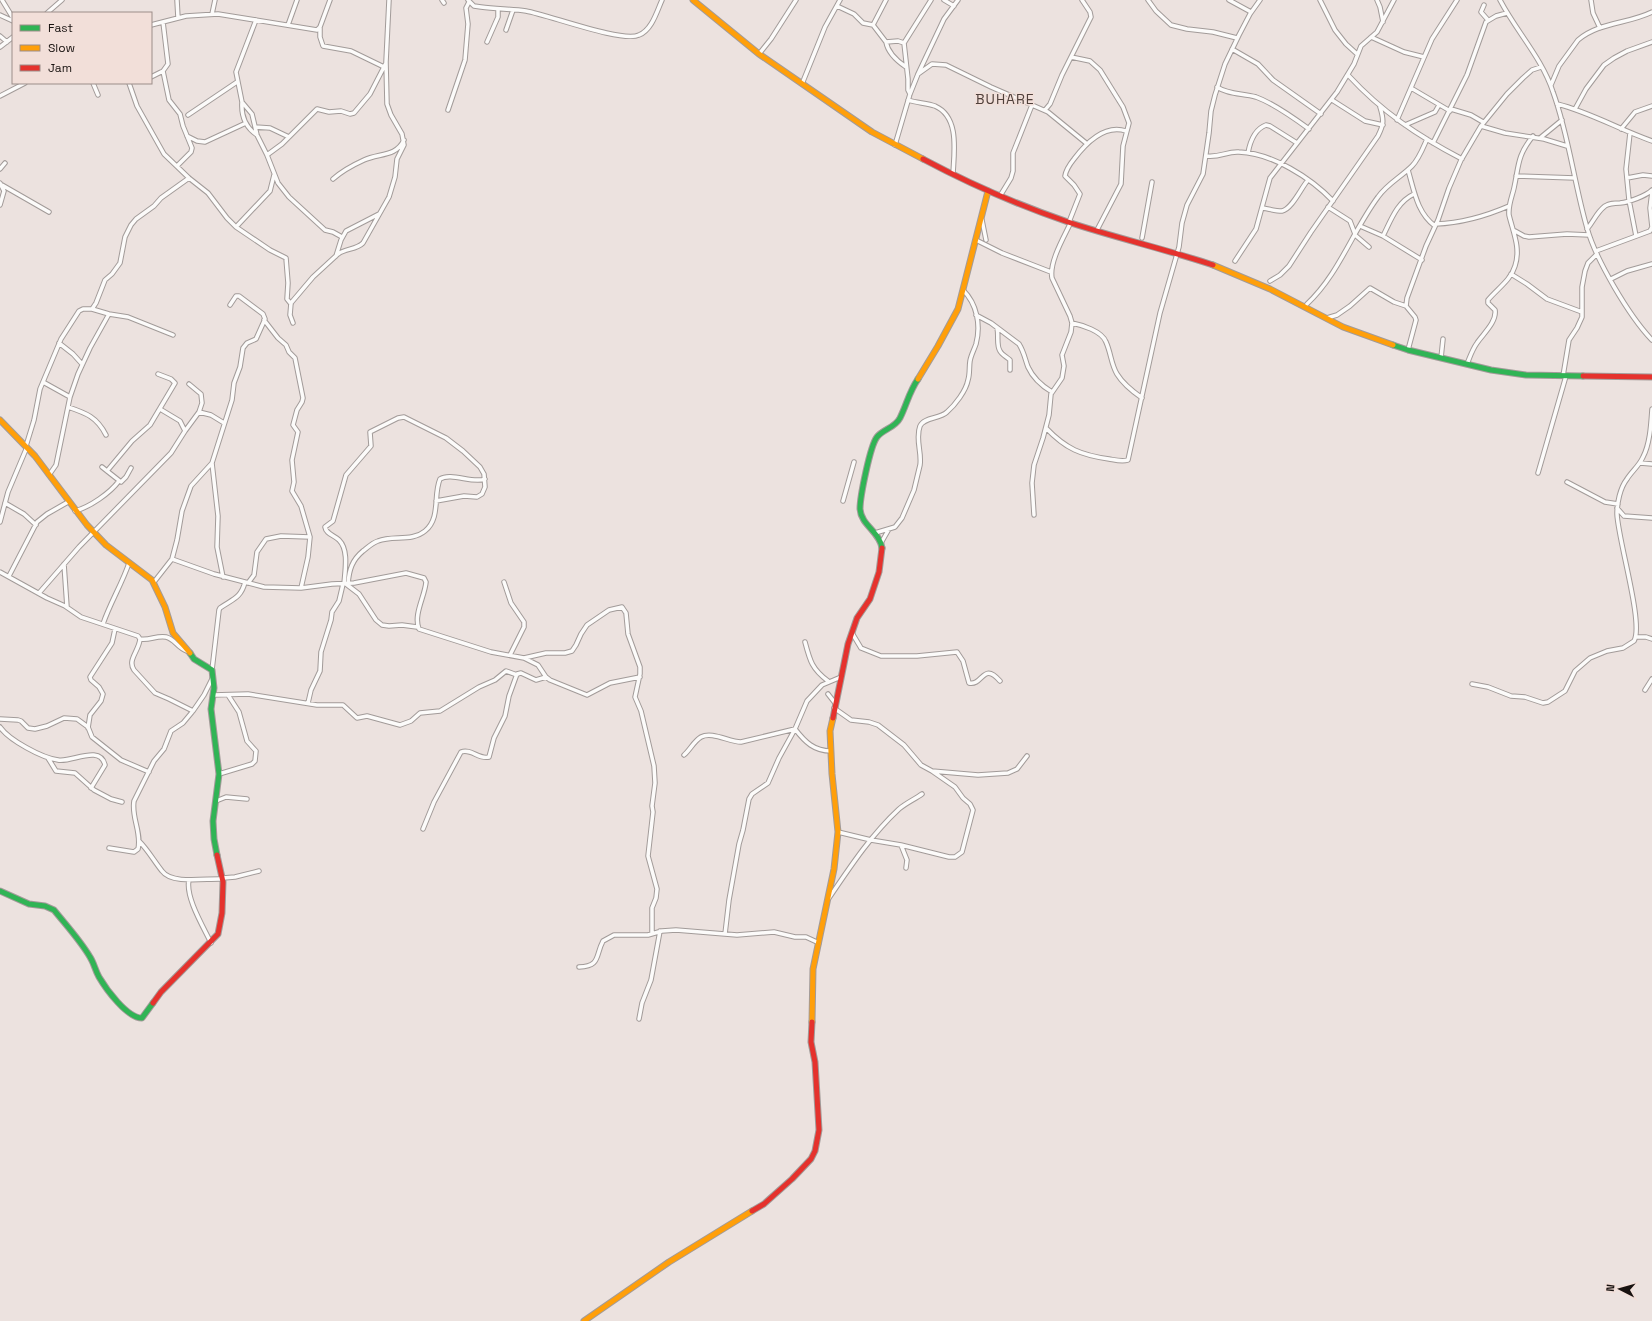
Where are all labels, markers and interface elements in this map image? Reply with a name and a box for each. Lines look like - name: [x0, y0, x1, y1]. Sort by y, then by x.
- legend: [12, 12, 152, 84]
- text: Fast: [48, 20, 73, 36]
- text: Slow: [48, 40, 75, 56]
- text: Jam: [48, 60, 72, 76]
- district label: BUHARE: [975, 90, 1035, 108]
- north arrow: [1600, 1269, 1640, 1309]
- text: N: [1603, 1284, 1617, 1292]

